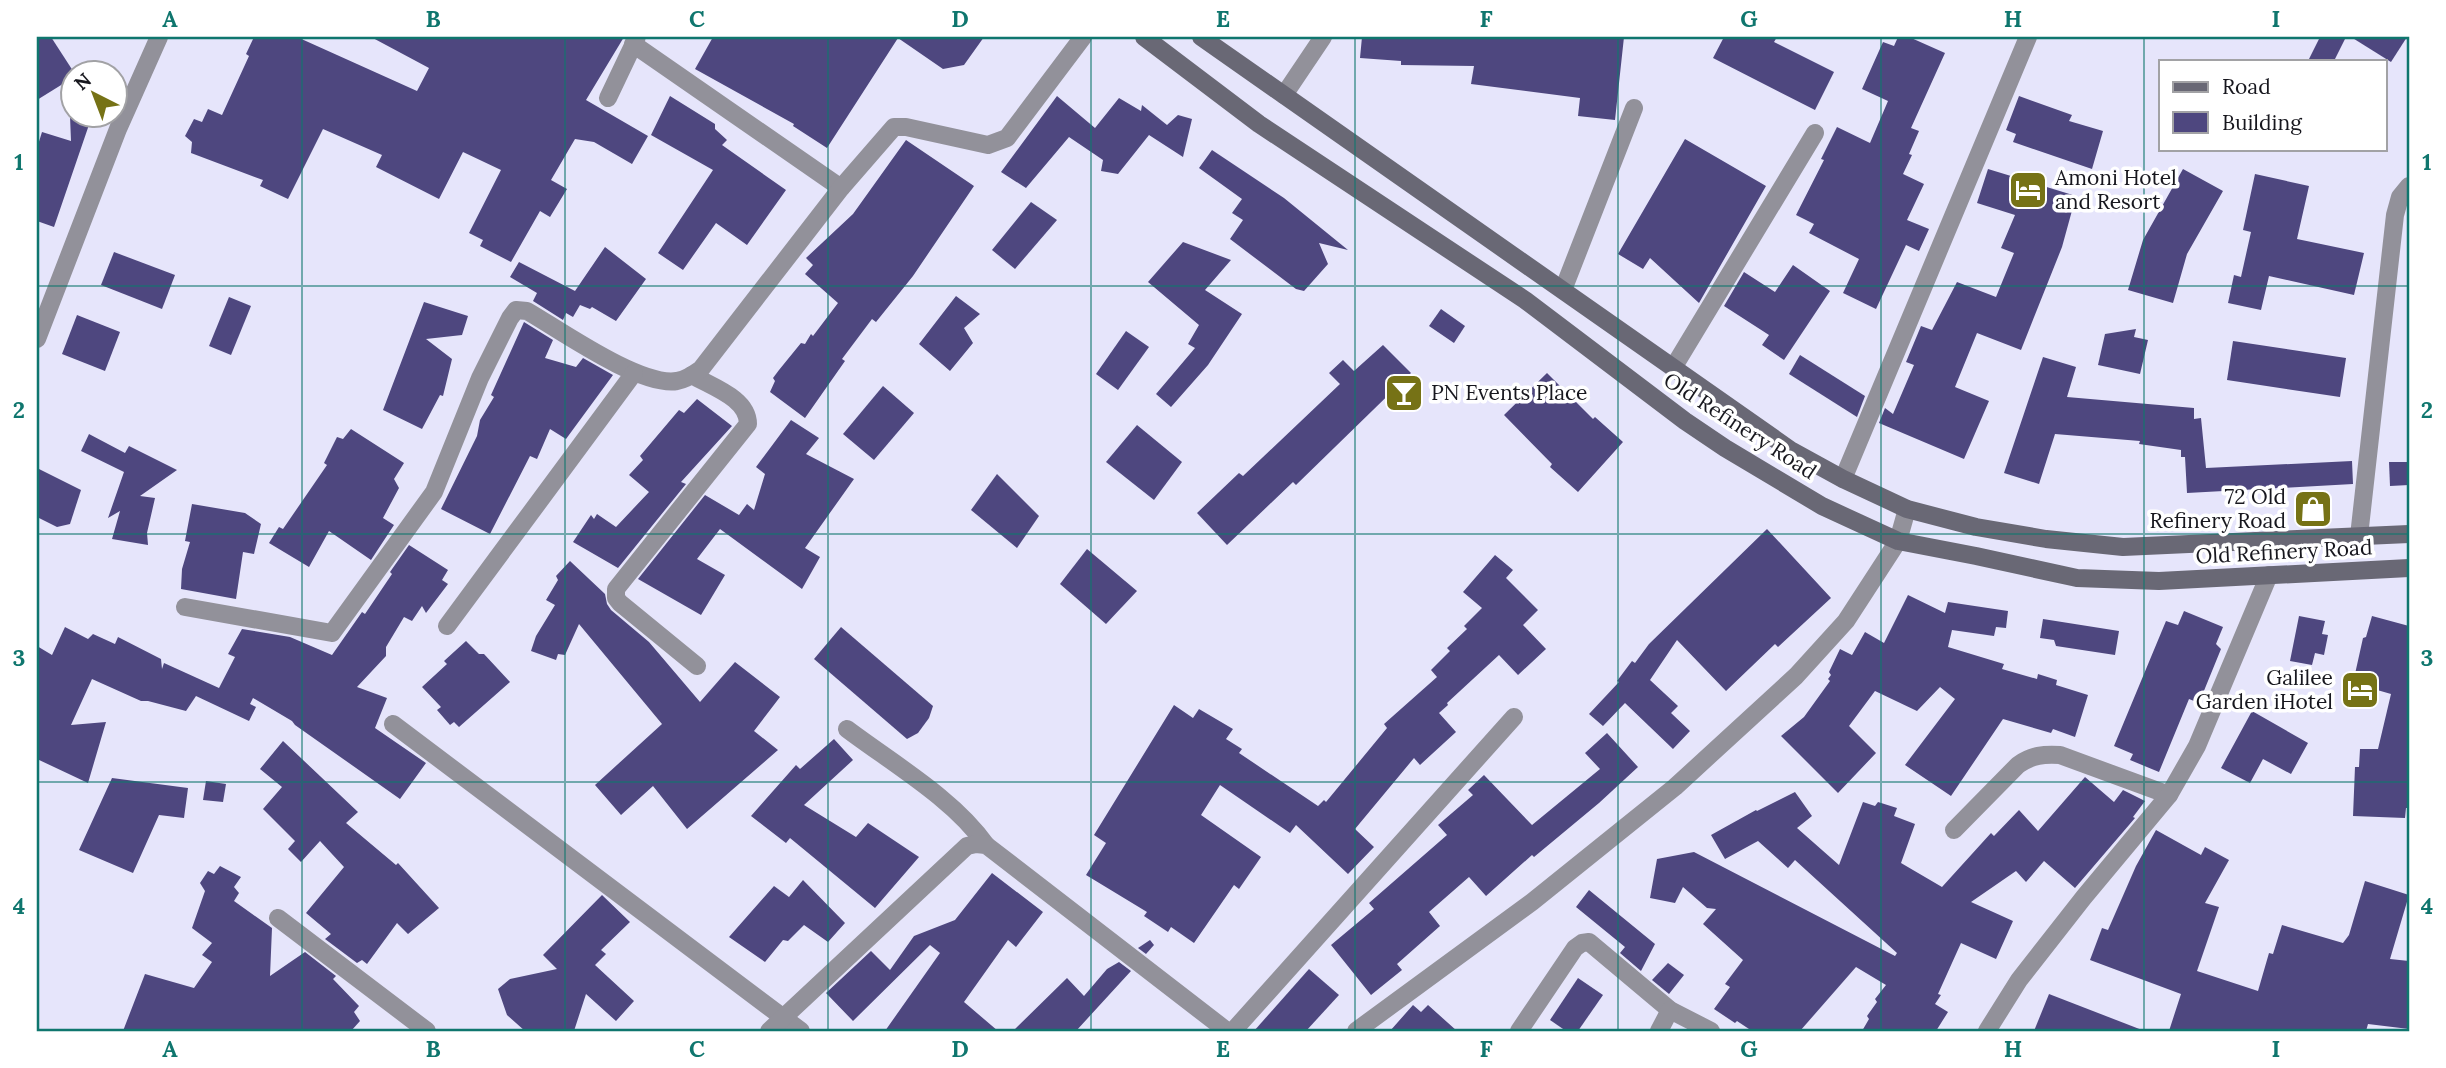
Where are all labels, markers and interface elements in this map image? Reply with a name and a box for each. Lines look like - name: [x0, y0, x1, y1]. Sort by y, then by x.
- text: A: [162, 4, 178, 33]
- text: B: [425, 4, 441, 33]
- text: C: [689, 4, 705, 33]
- text: D: [951, 4, 969, 33]
- text: E: [1216, 4, 1230, 33]
- text: F: [1479, 4, 1493, 33]
- text: G: [1740, 4, 1758, 33]
- text: H: [2004, 4, 2022, 33]
- text: I: [2272, 4, 2280, 33]
- north arrow: [60, 60, 130, 130]
- legend: [2159, 60, 2386, 150]
- text: N: [69, 67, 96, 95]
- text: Road: [2222, 73, 2271, 100]
- text: Building: [2222, 109, 2302, 136]
- text: 1: [14, 147, 24, 176]
- text: 1: [2422, 147, 2432, 176]
- place label: Amoni Hotel and Resort: [2054, 164, 2177, 215]
- hotel icon: Amoni Hotel and Resort: [2007, 169, 2049, 211]
- street label: Old Refinery Road: [1659, 366, 1822, 485]
- bar icon: PN Events Place: [1383, 372, 1425, 414]
- place label: PN Events Place: [1431, 379, 1587, 406]
- text: 2: [13, 395, 25, 424]
- text: 2: [2421, 395, 2433, 424]
- place label: 72 Old Refinery Road: [2150, 483, 2286, 534]
- shop icon: 72 Old Refinery Road: [2292, 488, 2334, 530]
- street label: Old Refinery Road: [2195, 533, 2373, 570]
- text: 3: [13, 643, 25, 672]
- text: 3: [2421, 643, 2433, 672]
- place label: Galilee Garden iHotel: [2196, 664, 2333, 715]
- hotel icon: Galilee Garden iHotel: [2339, 669, 2381, 711]
- text: 4: [13, 891, 25, 920]
- text: 4: [2421, 891, 2433, 920]
- text: A: [162, 1034, 178, 1063]
- text: B: [425, 1034, 441, 1063]
- text: C: [689, 1034, 705, 1063]
- text: D: [951, 1034, 969, 1063]
- text: E: [1216, 1034, 1230, 1063]
- text: F: [1479, 1034, 1493, 1063]
- text: G: [1740, 1034, 1758, 1063]
- text: H: [2004, 1034, 2022, 1063]
- text: I: [2272, 1034, 2280, 1063]

